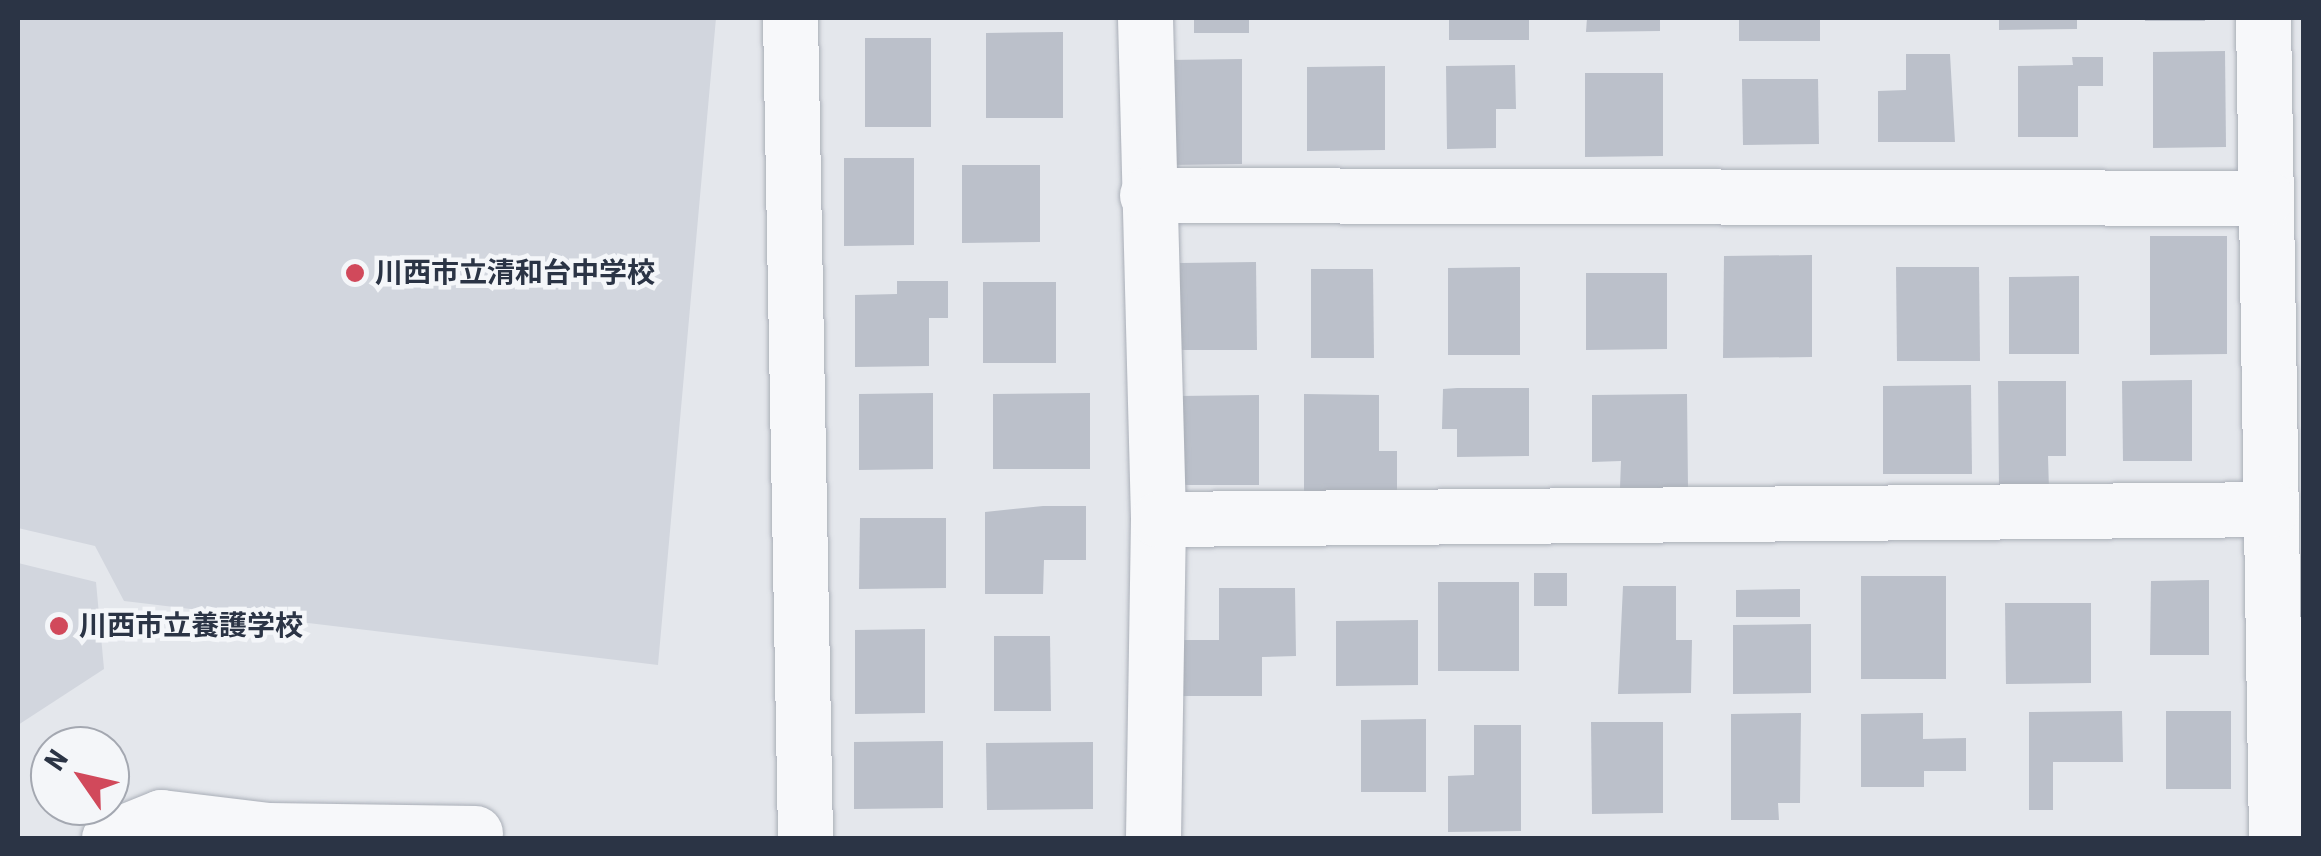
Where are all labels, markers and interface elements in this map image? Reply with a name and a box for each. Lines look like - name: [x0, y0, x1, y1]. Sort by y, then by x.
- place label: 川西市立清和台中学校: [375, 256, 655, 290]
- marker: 川西市立清和台中学校: [344, 262, 366, 284]
- place label: 川西市立養護学校: [79, 609, 303, 643]
- marker: 川西市立養護学校: [48, 615, 70, 637]
- north arrow: [30, 726, 130, 826]
- text: N: [38, 744, 75, 776]

